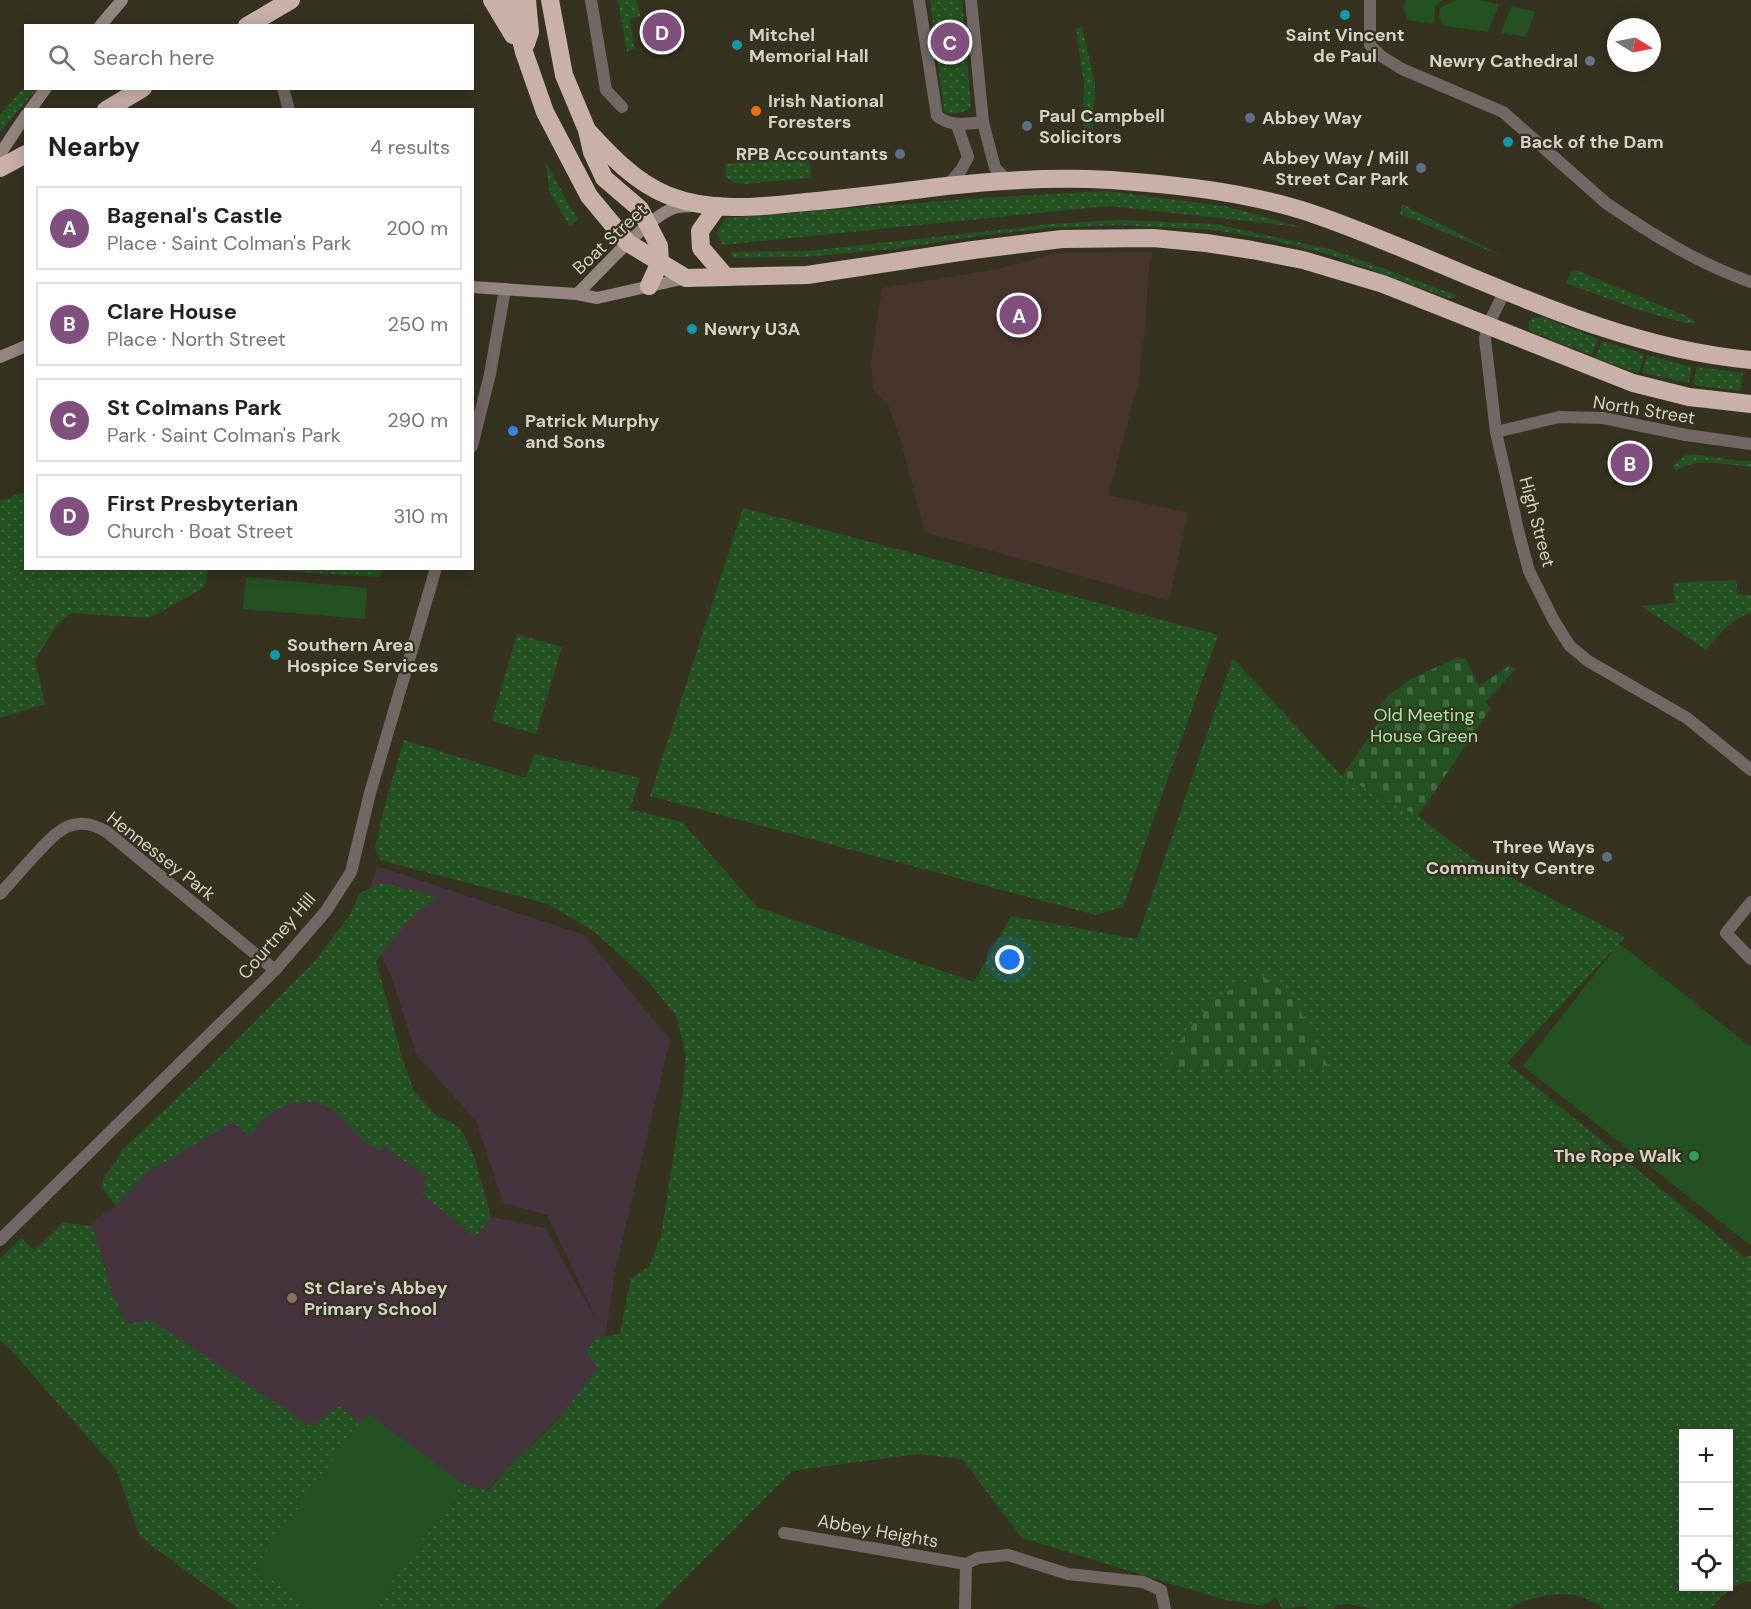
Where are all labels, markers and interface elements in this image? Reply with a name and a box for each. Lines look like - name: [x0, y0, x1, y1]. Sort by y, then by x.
- marker: Saint Vincent de Paul: [1338, 8, 1352, 22]
- pin: D: [642, 9, 682, 54]
- north arrow: [1607, 18, 1661, 72]
- pin: C: [930, 20, 970, 64]
- place label: Mitchel Memorial Hall: [749, 23, 869, 68]
- place label: Saint Vincent de Paul: [1286, 23, 1404, 68]
- search box: [24, 24, 474, 90]
- marker: Mitchel Memorial Hall: [730, 38, 744, 52]
- icon: search: [45, 41, 78, 74]
- text: Search here: [93, 43, 214, 72]
- place label: Newry Cathedral: [1429, 49, 1578, 73]
- marker: Newry Cathedral: [1583, 54, 1597, 68]
- place label: Irish National Foresters: [768, 89, 884, 134]
- marker: Irish National Foresters: [749, 104, 763, 118]
- place label: Paul Campbell Solicitors: [1039, 104, 1165, 149]
- place label: Abbey Way: [1262, 106, 1362, 130]
- marker: Abbey Way: [1243, 111, 1257, 125]
- marker: Paul Campbell Solicitors: [1020, 119, 1034, 133]
- text: Nearby: [48, 130, 140, 164]
- place label: Back of the Dam: [1520, 130, 1664, 154]
- text: 4 results: [370, 134, 450, 160]
- marker: Back of the Dam: [1501, 135, 1515, 149]
- place label: RPB Accountants: [736, 142, 888, 166]
- place label: Abbey Way / Mill Street Car Park: [1262, 146, 1410, 191]
- marker: RPB Accountants: [893, 147, 907, 161]
- marker: Abbey Way / Mill Street Car Park: [1414, 161, 1428, 175]
- street label: Boat Street: [567, 198, 653, 280]
- text: Bagenal's Castle: [107, 201, 283, 230]
- text: A: [62, 215, 77, 241]
- text: 200 m: [386, 215, 448, 241]
- text: Place · Saint Colman's Park: [107, 230, 351, 256]
- pin: A: [1000, 292, 1038, 338]
- text: Clare House: [107, 297, 237, 326]
- text: B: [63, 311, 76, 337]
- text: 250 m: [387, 311, 448, 337]
- place label: Newry U3A: [704, 317, 800, 341]
- marker: Newry U3A: [685, 322, 699, 336]
- text: Place · North Street: [107, 326, 286, 352]
- street label: North Street: [1591, 390, 1697, 430]
- text: St Colmans Park: [107, 393, 282, 422]
- text: C: [62, 407, 77, 433]
- text: 290 m: [387, 407, 448, 433]
- place label: Patrick Murphy and Sons: [525, 409, 660, 454]
- text: Park · Saint Colman's Park: [107, 422, 341, 448]
- marker: Patrick Murphy and Sons: [506, 424, 520, 438]
- pin: B: [1610, 440, 1650, 486]
- street label: High Street: [1513, 474, 1561, 570]
- text: First Presbyterian: [107, 489, 298, 518]
- text: D: [62, 503, 77, 529]
- text: 310 m: [393, 503, 448, 529]
- text: Church · Boat Street: [107, 518, 293, 544]
- place label: Southern Area Hospice Services: [287, 633, 439, 678]
- marker: Southern Area Hospice Services: [268, 648, 282, 662]
- park label: Old Meeting House Green: [1370, 703, 1478, 748]
- street label: Hennessey Park: [102, 806, 220, 906]
- place label: Three Ways Community Centre: [1426, 835, 1595, 880]
- marker: Three Ways Community Centre: [1600, 850, 1614, 864]
- street label: Courtney Hill: [233, 888, 321, 984]
- your location: [995, 945, 1024, 974]
- place label: The Rope Walk: [1553, 1144, 1683, 1168]
- marker: The Rope Walk: [1687, 1149, 1701, 1163]
- place label: St Clare's Abbey Primary School: [304, 1276, 448, 1321]
- marker: St Clare's Abbey Primary School: [285, 1291, 299, 1305]
- map controls: [1679, 1429, 1733, 1591]
- button: +: [1679, 1429, 1733, 1483]
- button: −: [1679, 1483, 1733, 1537]
- street label: Abbey Heights: [816, 1509, 940, 1553]
- button: locate: [1679, 1537, 1733, 1591]

